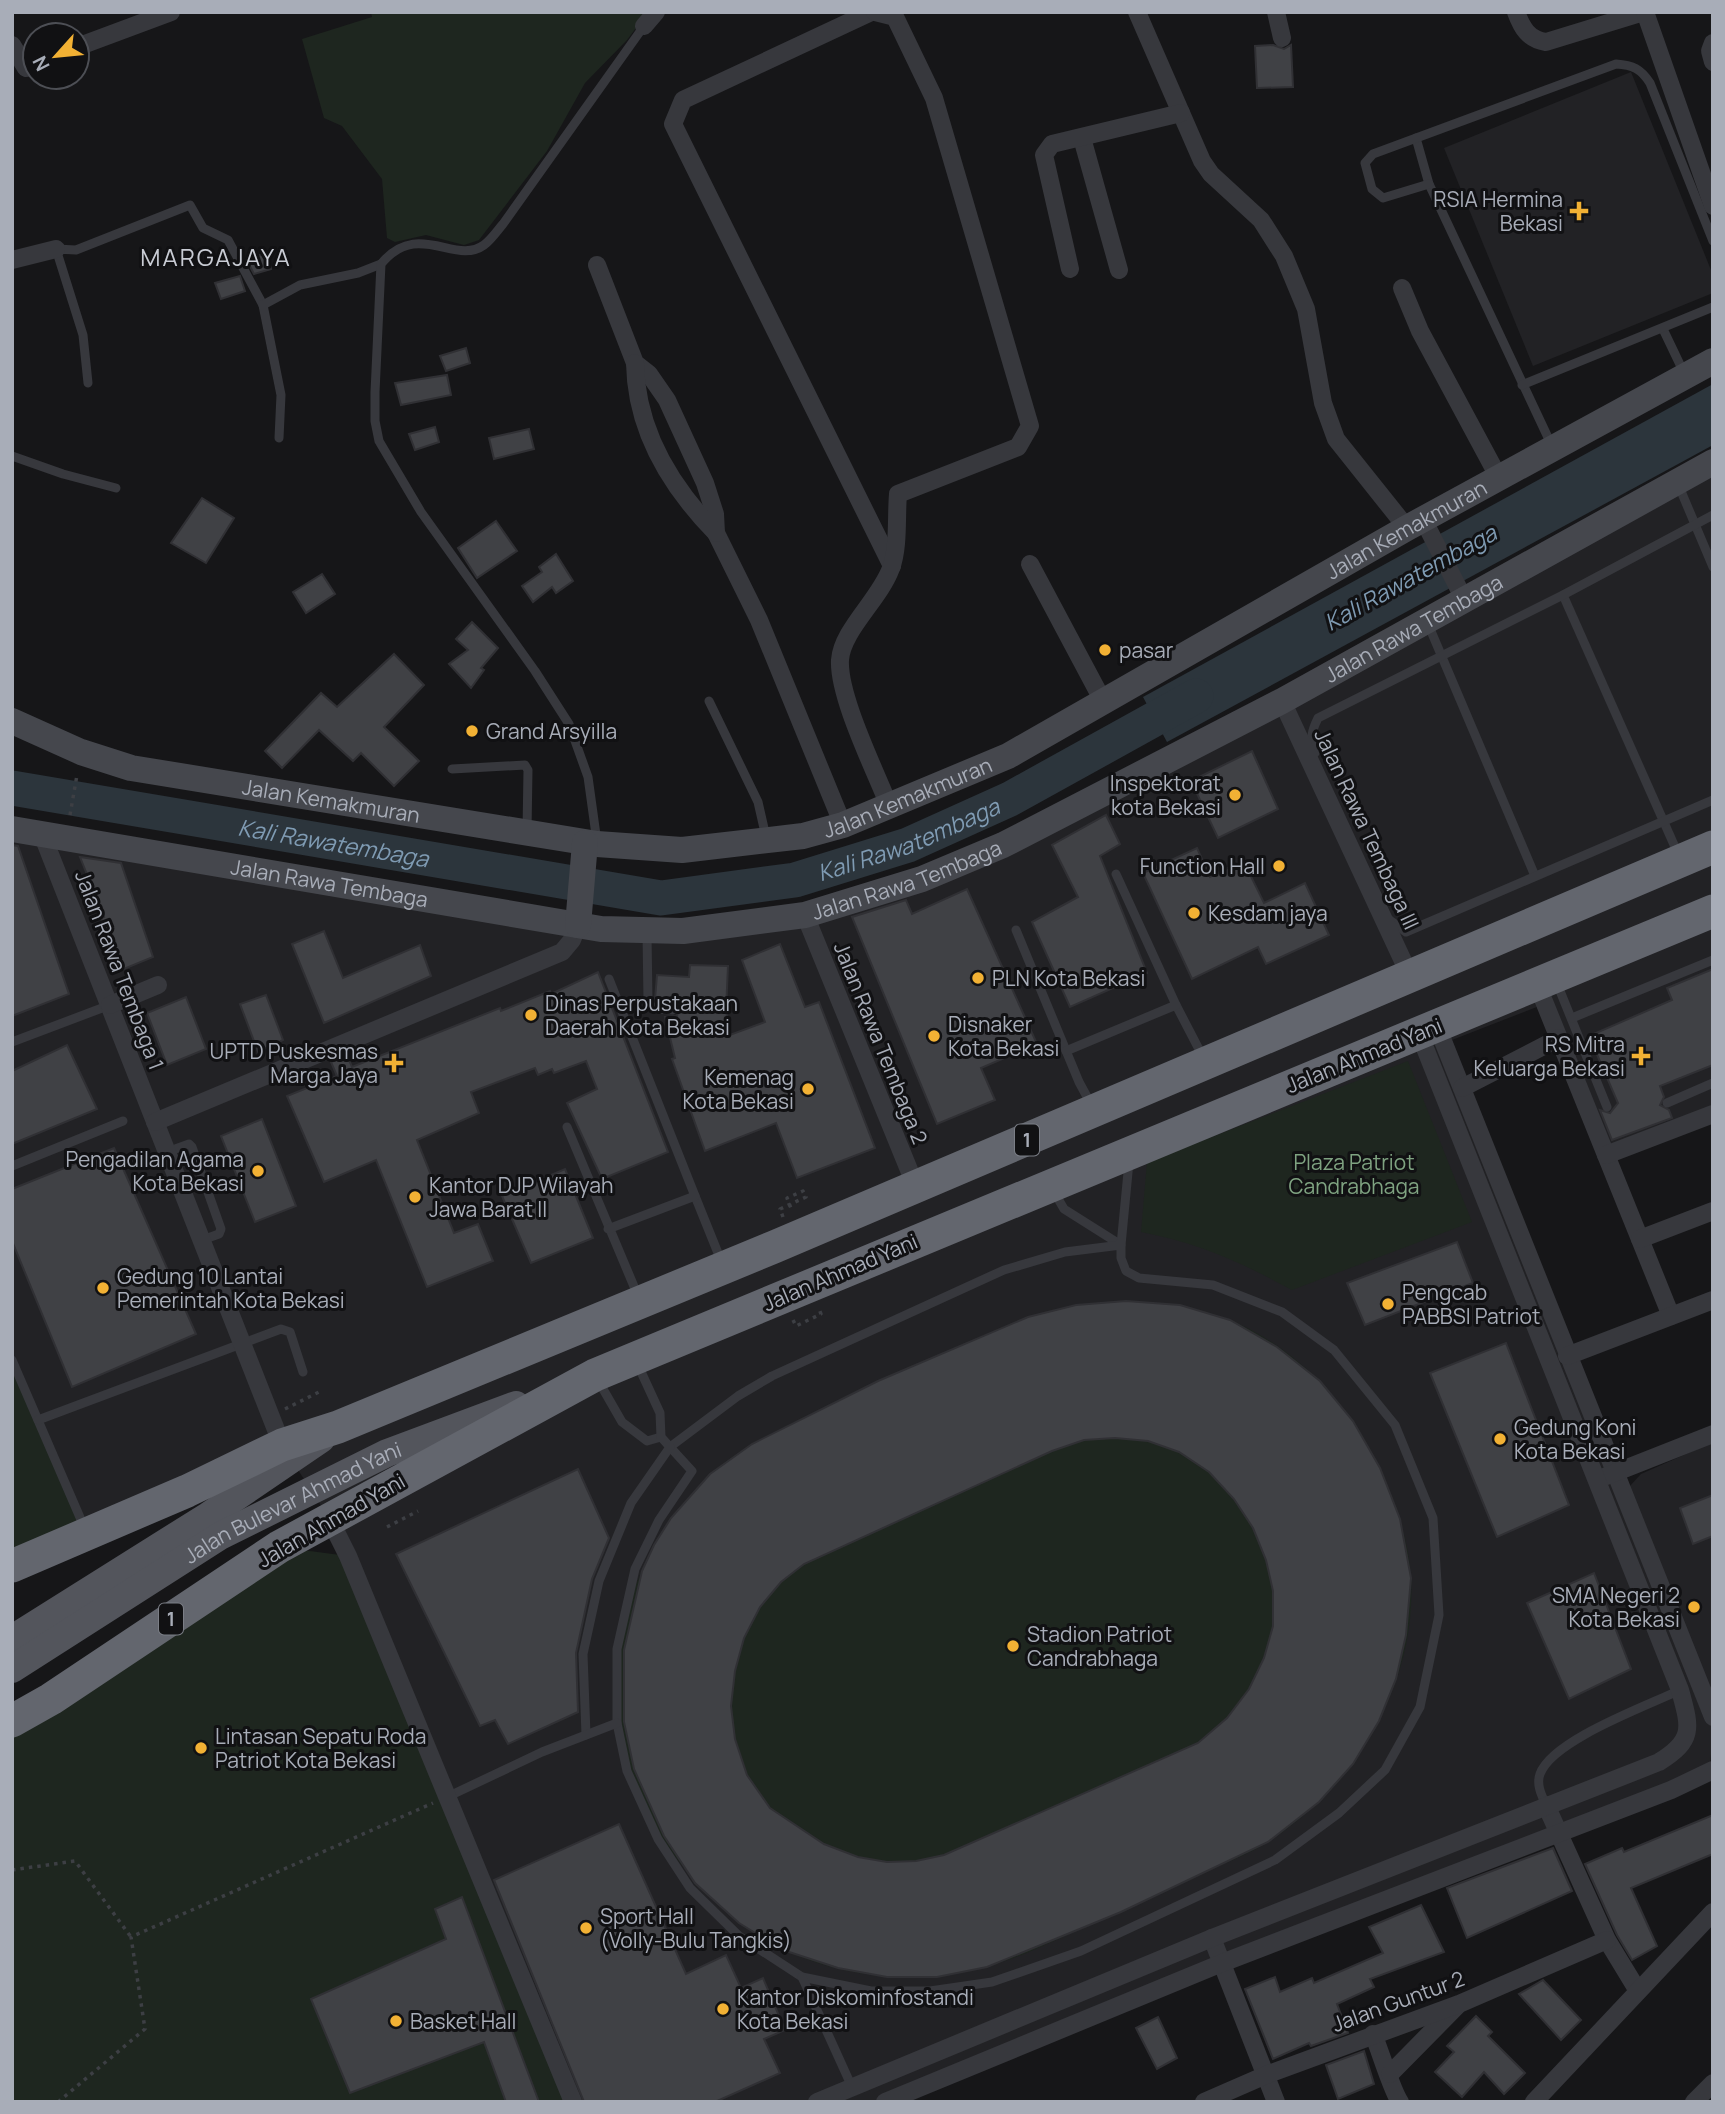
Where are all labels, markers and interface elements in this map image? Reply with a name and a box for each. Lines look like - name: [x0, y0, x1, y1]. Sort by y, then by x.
- north arrow: [21, 21, 91, 91]
- text: N: [26, 52, 56, 76]
- place label: RSIA Hermina Bekasi: [1433, 185, 1563, 237]
- marker: RSIA Hermina Bekasi: [1569, 201, 1589, 221]
- district label: MARGAJAYA: [140, 240, 292, 273]
- street label: Jalan Kemakmuran: [1321, 473, 1492, 585]
- water label: Kali Rawatembaga: [1318, 516, 1503, 638]
- street label: Jalan Rawa Tembaga: [1319, 568, 1507, 689]
- place label: pasar: [1119, 636, 1174, 664]
- marker: pasar: [1097, 642, 1113, 658]
- place label: Grand Arsyilla: [486, 717, 617, 745]
- marker: Grand Arsyilla: [464, 723, 480, 739]
- street label: Jalan Rawa Tembaga III: [1308, 724, 1426, 934]
- street label: Jalan Kemakmuran: [820, 750, 996, 844]
- place label: Inspektorat kota Bekasi: [1110, 769, 1221, 821]
- street label: Jalan Kemakmuran: [240, 772, 422, 829]
- marker: Inspektorat kota Bekasi: [1227, 787, 1243, 803]
- water label: Kali Rawatembaga: [813, 789, 1006, 888]
- water label: Kali Rawatembaga: [236, 811, 432, 875]
- street label: Jalan Rawa Tembaga: [808, 833, 1006, 926]
- street label: Jalan Rawa Tembaga: [229, 852, 430, 913]
- place label: Function Hall: [1140, 852, 1265, 880]
- marker: Function Hall: [1271, 858, 1287, 874]
- street label: Jalan Rawa Tembaga 1: [69, 866, 171, 1074]
- place label: Kesdam jaya: [1208, 899, 1328, 927]
- marker: Kesdam jaya: [1186, 905, 1202, 921]
- street label: Jalan Rawa Tembaga 2: [828, 938, 934, 1148]
- place label: PLN Kota Bekasi: [992, 964, 1145, 992]
- marker: PLN Kota Bekasi: [970, 970, 986, 986]
- place label: Dinas Perpustakaan Daerah Kota Bekasi: [545, 989, 738, 1041]
- marker: Dinas Perpustakaan Daerah Kota Bekasi: [523, 1007, 539, 1023]
- place label: Disnaker Kota Bekasi: [948, 1010, 1059, 1062]
- street label: Jalan Ahmad Yani: [1282, 1011, 1446, 1099]
- marker: Disnaker Kota Bekasi: [926, 1028, 942, 1044]
- place label: RS Mitra Keluarga Bekasi: [1473, 1030, 1625, 1082]
- place label: UPTD Puskesmas Marga Jaya: [210, 1037, 378, 1089]
- marker: RS Mitra Keluarga Bekasi: [1631, 1046, 1651, 1066]
- marker: UPTD Puskesmas Marga Jaya: [384, 1053, 404, 1073]
- place label: Kemenag Kota Bekasi: [683, 1063, 794, 1115]
- marker: Kemenag Kota Bekasi: [800, 1081, 816, 1097]
- road number: 1: [1015, 1124, 1039, 1156]
- place label: Pengadilan Agama Kota Bekasi: [65, 1145, 244, 1197]
- park label: Plaza Patriot Candrabhaga: [1288, 1148, 1420, 1200]
- marker: Pengadilan Agama Kota Bekasi: [250, 1163, 266, 1179]
- place label: Kantor DJP Wilayah Jawa Barat II: [429, 1171, 613, 1223]
- marker: Kantor DJP Wilayah Jawa Barat II: [407, 1189, 423, 1205]
- street label: Jalan Ahmad Yani: [758, 1227, 922, 1317]
- place label: Gedung 10 Lantai Pemerintah Kota Bekasi: [117, 1262, 345, 1314]
- place label: Pengcab PABBSI Patriot: [1402, 1278, 1540, 1330]
- marker: Gedung 10 Lantai Pemerintah Kota Bekasi: [95, 1280, 111, 1296]
- marker: Pengcab PABBSI Patriot: [1380, 1296, 1396, 1312]
- place label: Gedung Koni Kota Bekasi: [1514, 1413, 1637, 1465]
- marker: Gedung Koni Kota Bekasi: [1492, 1431, 1508, 1447]
- street label: Jalan Bulevar Ahmad Yani: [178, 1435, 405, 1570]
- street label: Jalan Ahmad Yani: [252, 1466, 410, 1574]
- place label: SMA Negeri 2 Kota Bekasi: [1552, 1581, 1680, 1633]
- marker: SMA Negeri 2 Kota Bekasi: [1686, 1599, 1702, 1615]
- road number: 1: [159, 1604, 183, 1634]
- place label: Stadion Patriot Candrabhaga: [1027, 1620, 1172, 1672]
- marker: Stadion Patriot Candrabhaga: [1005, 1638, 1021, 1654]
- place label: Lintasan Sepatu Roda Patriot Kota Bekasi: [215, 1722, 426, 1774]
- marker: Lintasan Sepatu Roda Patriot Kota Bekasi: [193, 1740, 209, 1756]
- place label: Sport Hall (Volly-Bulu Tangkis): [600, 1902, 792, 1954]
- marker: Sport Hall (Volly-Bulu Tangkis): [578, 1920, 594, 1936]
- street label: Jalan Guntur 2: [1328, 1964, 1468, 2038]
- place label: Kantor Diskominfostandi Kota Bekasi: [737, 1983, 974, 2035]
- marker: Kantor Diskominfostandi Kota Bekasi: [715, 2001, 731, 2017]
- place label: Basket Hall: [410, 2007, 517, 2035]
- marker: Basket Hall: [388, 2013, 404, 2029]

